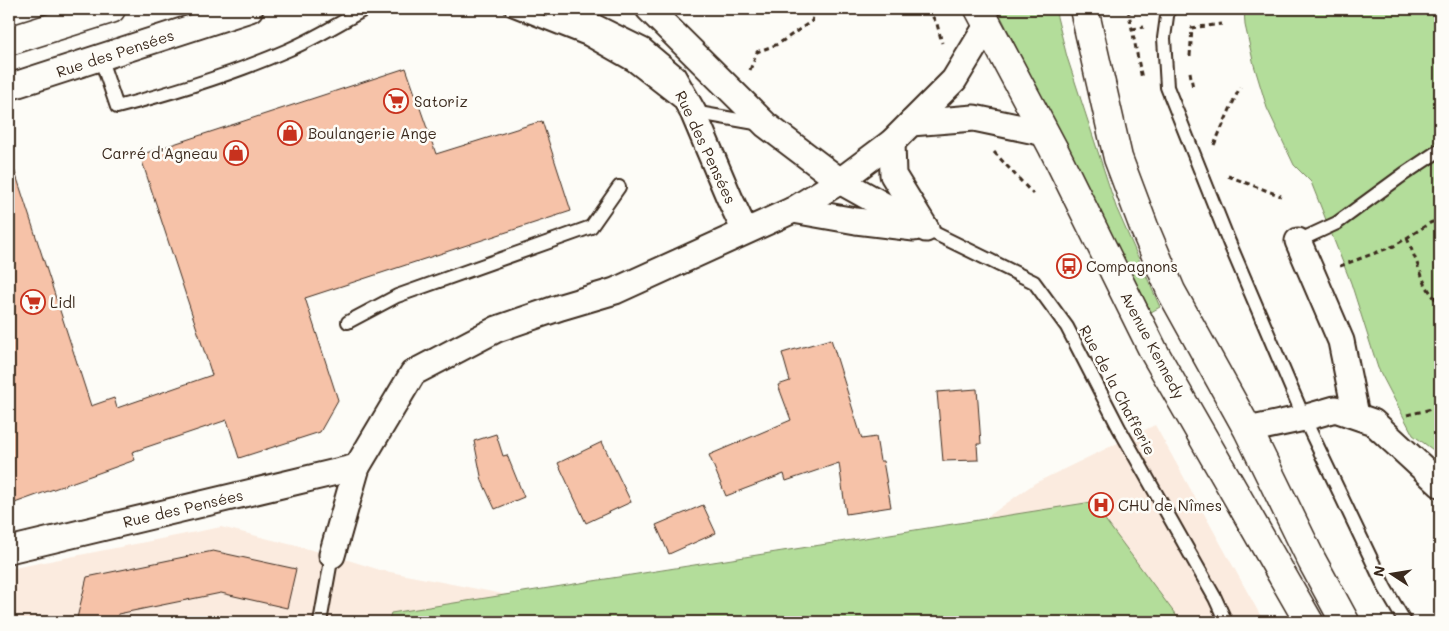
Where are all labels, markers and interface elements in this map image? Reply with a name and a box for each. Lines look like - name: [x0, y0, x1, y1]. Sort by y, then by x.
- street label: Rue des Pensées: [54, 25, 176, 81]
- street label: Rue des Pensées: [671, 87, 741, 207]
- supermarket icon: Satoriz: [383, 88, 409, 114]
- place label: Satoriz: [414, 91, 468, 111]
- shop icon: Boulangerie Ange: [277, 120, 303, 146]
- place label: Boulangerie Ange: [308, 123, 437, 143]
- shop icon: Carré d'Agneau: [223, 140, 249, 166]
- place label: Carré d'Agneau: [102, 143, 218, 163]
- bus stop icon: Compagnons: [1056, 253, 1082, 279]
- place label: Compagnons: [1086, 256, 1178, 276]
- street label: Avenue Kennedy: [1116, 288, 1190, 402]
- supermarket icon: Lidl: [20, 289, 46, 315]
- place label: Lidl: [50, 292, 76, 312]
- street label: Rue de la Chafferie: [1075, 322, 1161, 458]
- street label: Rue des Pensées: [121, 484, 245, 532]
- hospital icon: CHU de Nîmes: [1088, 492, 1114, 518]
- place label: CHU de Nîmes: [1118, 495, 1222, 515]
- north arrow: [1366, 548, 1416, 598]
- text: N: [1368, 564, 1389, 578]

